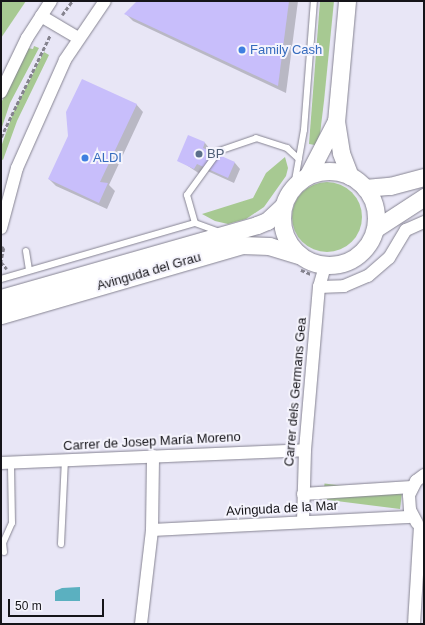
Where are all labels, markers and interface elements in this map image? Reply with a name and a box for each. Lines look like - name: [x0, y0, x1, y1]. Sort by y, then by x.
- place label: Family Cash: [250, 42, 322, 58]
- marker: Family Cash: [237, 45, 247, 55]
- place label: BP: [207, 146, 224, 162]
- marker: BP: [194, 149, 204, 159]
- place label: ALDI: [93, 150, 122, 166]
- marker: ALDI: [80, 153, 90, 163]
- street label: Avinguda del Grau: [95, 250, 203, 294]
- street label: Carrer dels Germans Gea: [282, 317, 310, 467]
- street label: Carrer de Josep María Moreno: [63, 430, 241, 454]
- street label: Avinguda de la Mar: [226, 498, 338, 520]
- scale bar: [10, 591, 106, 617]
- text: 50 m: [15, 599, 42, 613]

